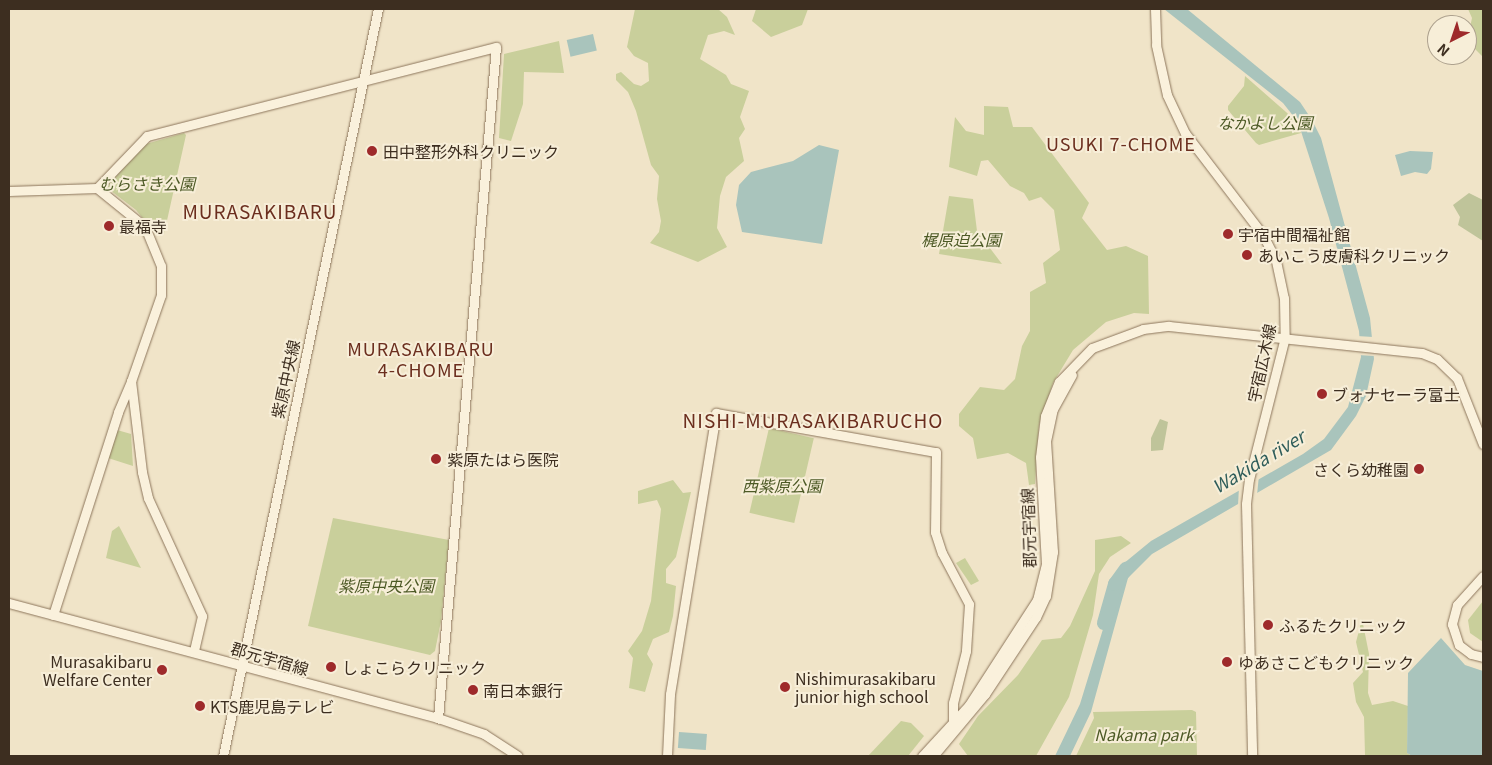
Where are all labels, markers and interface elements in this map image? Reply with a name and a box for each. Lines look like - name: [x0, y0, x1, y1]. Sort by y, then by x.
- north arrow: [1427, 15, 1477, 65]
- text: N: [1432, 40, 1453, 62]
- park label: なかよし公園: [1217, 112, 1313, 132]
- district label: USUKI 7-CHOME: [1044, 132, 1198, 154]
- place label: 田中整形外科クリニック: [383, 141, 559, 161]
- marker: 田中整形外科クリニック: [365, 144, 379, 158]
- park label: むらさき公園: [99, 173, 195, 193]
- district label: MURASAKIBARU: [181, 200, 339, 222]
- place label: 最福寺: [119, 216, 167, 236]
- marker: 最福寺: [103, 220, 115, 232]
- place label: 宇宿中間福祉館: [1238, 224, 1350, 244]
- marker: 宇宿中間福祉館: [1222, 228, 1234, 240]
- park label: 梶原迫公園: [921, 229, 1001, 249]
- place label: あいこう皮膚科クリニック: [1258, 245, 1450, 265]
- marker: あいこう皮膚科クリニック: [1240, 248, 1254, 262]
- street label: 宇宿広木線: [1243, 322, 1279, 404]
- street label: 紫原中央線: [267, 338, 303, 420]
- district label: MURASAKIBARU 4-CHOME: [346, 338, 496, 380]
- place label: ブォナセーラ富士: [1332, 384, 1460, 404]
- marker: ブォナセーラ富士: [1316, 388, 1328, 400]
- district label: NISHI-MURASAKIBARUCHO: [680, 409, 946, 431]
- water label: Wakida river: [1208, 425, 1308, 497]
- place label: 紫原たはら医院: [447, 449, 559, 469]
- marker: 紫原たはら医院: [429, 452, 443, 466]
- place label: さくら幼稚園: [1313, 459, 1409, 479]
- marker: さくら幼稚園: [1413, 463, 1425, 475]
- park label: 西紫原公園: [742, 475, 822, 495]
- street label: 郡元宇宿線: [1017, 488, 1039, 568]
- park label: 紫原中央公園: [338, 575, 434, 595]
- place label: ふるたクリニック: [1279, 615, 1407, 635]
- marker: ふるたクリニック: [1261, 618, 1275, 632]
- street label: 郡元宇宿線: [229, 638, 311, 678]
- place label: Murasakibaru Welfare Center: [43, 651, 152, 689]
- place label: ゆあさこどもクリニック: [1238, 652, 1414, 672]
- marker: ゆあさこどもクリニック: [1220, 655, 1234, 669]
- place label: しょこらクリニック: [342, 657, 486, 677]
- marker: しょこらクリニック: [324, 660, 338, 674]
- marker: Murasakibaru Welfare Center: [156, 664, 168, 676]
- place label: Nishimurasakibaru junior high school: [795, 668, 936, 706]
- place label: 南日本銀行: [483, 680, 563, 700]
- marker: Nishimurasakibaru junior high school: [779, 681, 791, 693]
- marker: 南日本銀行: [467, 684, 479, 696]
- place label: KTS鹿児島テレビ: [210, 696, 334, 716]
- marker: KTS鹿児島テレビ: [194, 700, 206, 712]
- park label: Nakama park: [1094, 724, 1194, 744]

